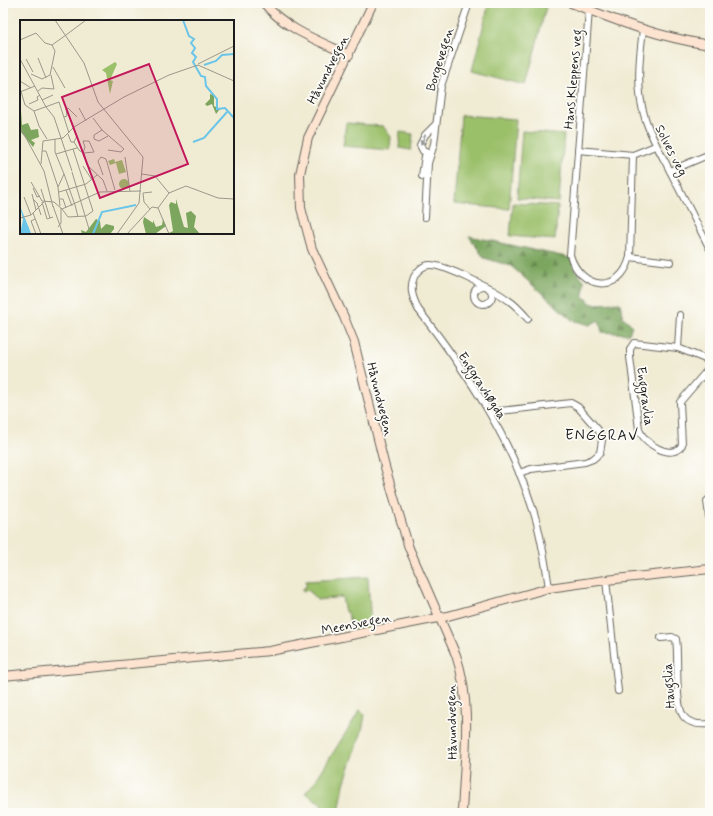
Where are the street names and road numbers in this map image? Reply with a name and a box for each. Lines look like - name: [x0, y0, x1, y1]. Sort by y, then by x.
- street label: Borgevegen: [423, 25, 460, 94]
- street label: Hans Kleppens veg: [561, 28, 588, 130]
- street label: Håvundvegen: [304, 32, 355, 108]
- street label: Solves veg: [650, 122, 691, 180]
- street label: Enggravhøgda: [452, 349, 510, 424]
- street label: Håvundvegen: [360, 361, 397, 439]
- street label: Enggravlia: [630, 366, 657, 427]
- street label: Meensvegen: [320, 609, 393, 642]
- street label: Haugslia: [659, 662, 682, 709]
- street label: Håvundvegen: [443, 684, 464, 760]

